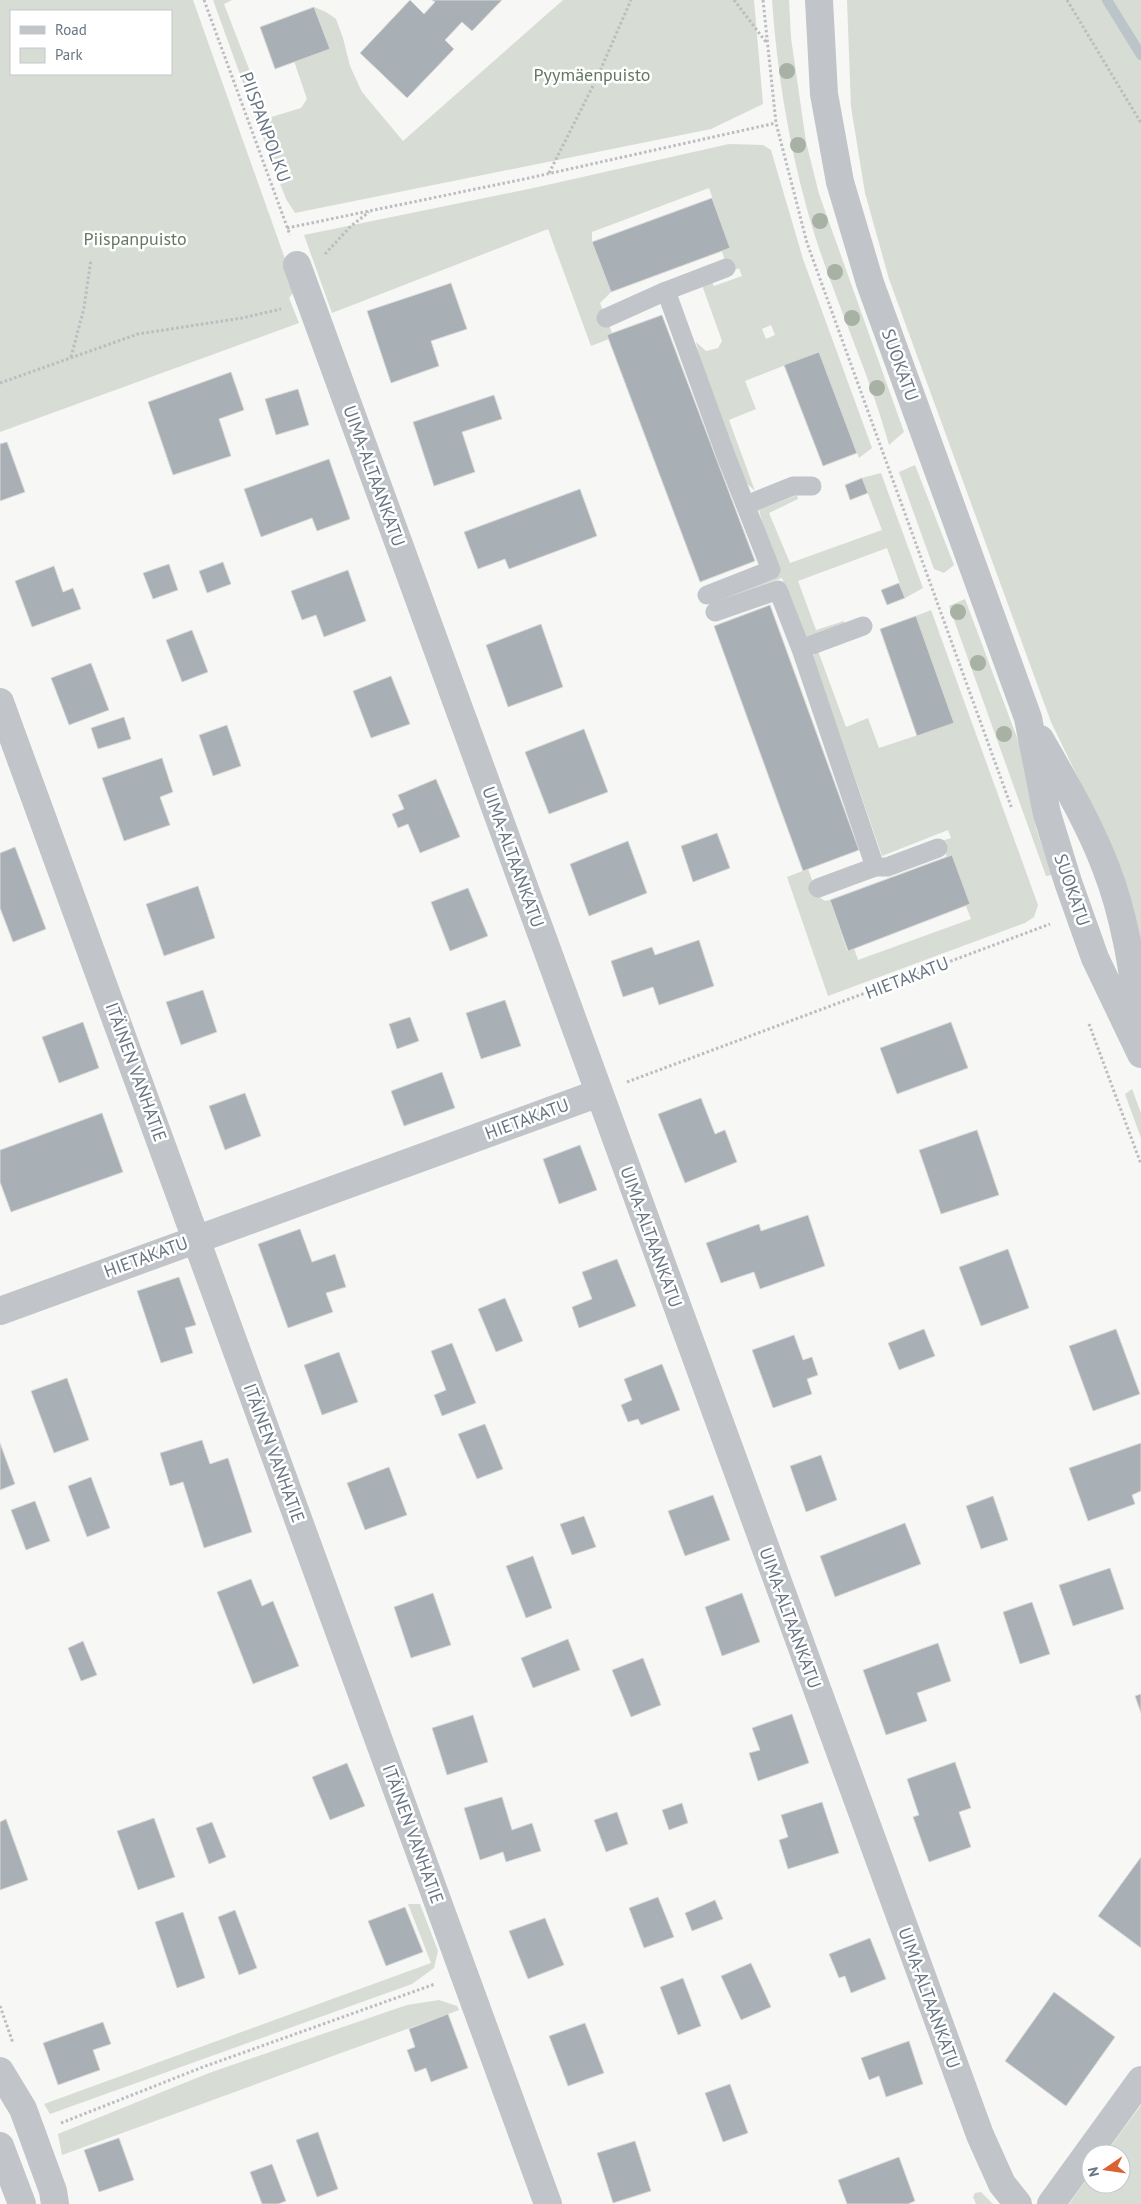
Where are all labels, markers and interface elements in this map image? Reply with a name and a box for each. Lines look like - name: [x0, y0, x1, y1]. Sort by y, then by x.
- legend: [10, 10, 172, 75]
- text: Road: [55, 20, 87, 39]
- text: Park: [55, 45, 83, 64]
- park label: Pyymäenpuisto: [534, 63, 650, 86]
- street label: PIISPANPOLKU: [235, 69, 296, 185]
- park label: Piispanpuisto: [83, 227, 187, 250]
- street label: SUOKATU: [877, 326, 924, 404]
- street label: UIMA-ALTAANKATU: [338, 402, 411, 550]
- street label: UIMA-ALTAANKATU: [477, 783, 550, 931]
- street label: SUOKATU: [1049, 851, 1096, 929]
- street label: HIETAKATU: [862, 951, 952, 1004]
- street label: ITÄINEN VANHATIE: [101, 999, 172, 1144]
- street label: HIETAKATU: [482, 1093, 572, 1144]
- street label: UIMA-ALTAANKATU: [615, 1163, 688, 1311]
- street label: HIETAKATU: [101, 1231, 191, 1282]
- street label: ITÄINEN VANHATIE: [239, 1380, 310, 1525]
- street label: UIMA-ALTAANKATU: [754, 1544, 827, 1692]
- street label: ITÄINEN VANHATIE: [378, 1761, 449, 1906]
- street label: UIMA-ALTAANKATU: [893, 1924, 966, 2072]
- north arrow: [1081, 2144, 1131, 2194]
- text: N: [1084, 2165, 1103, 2178]

